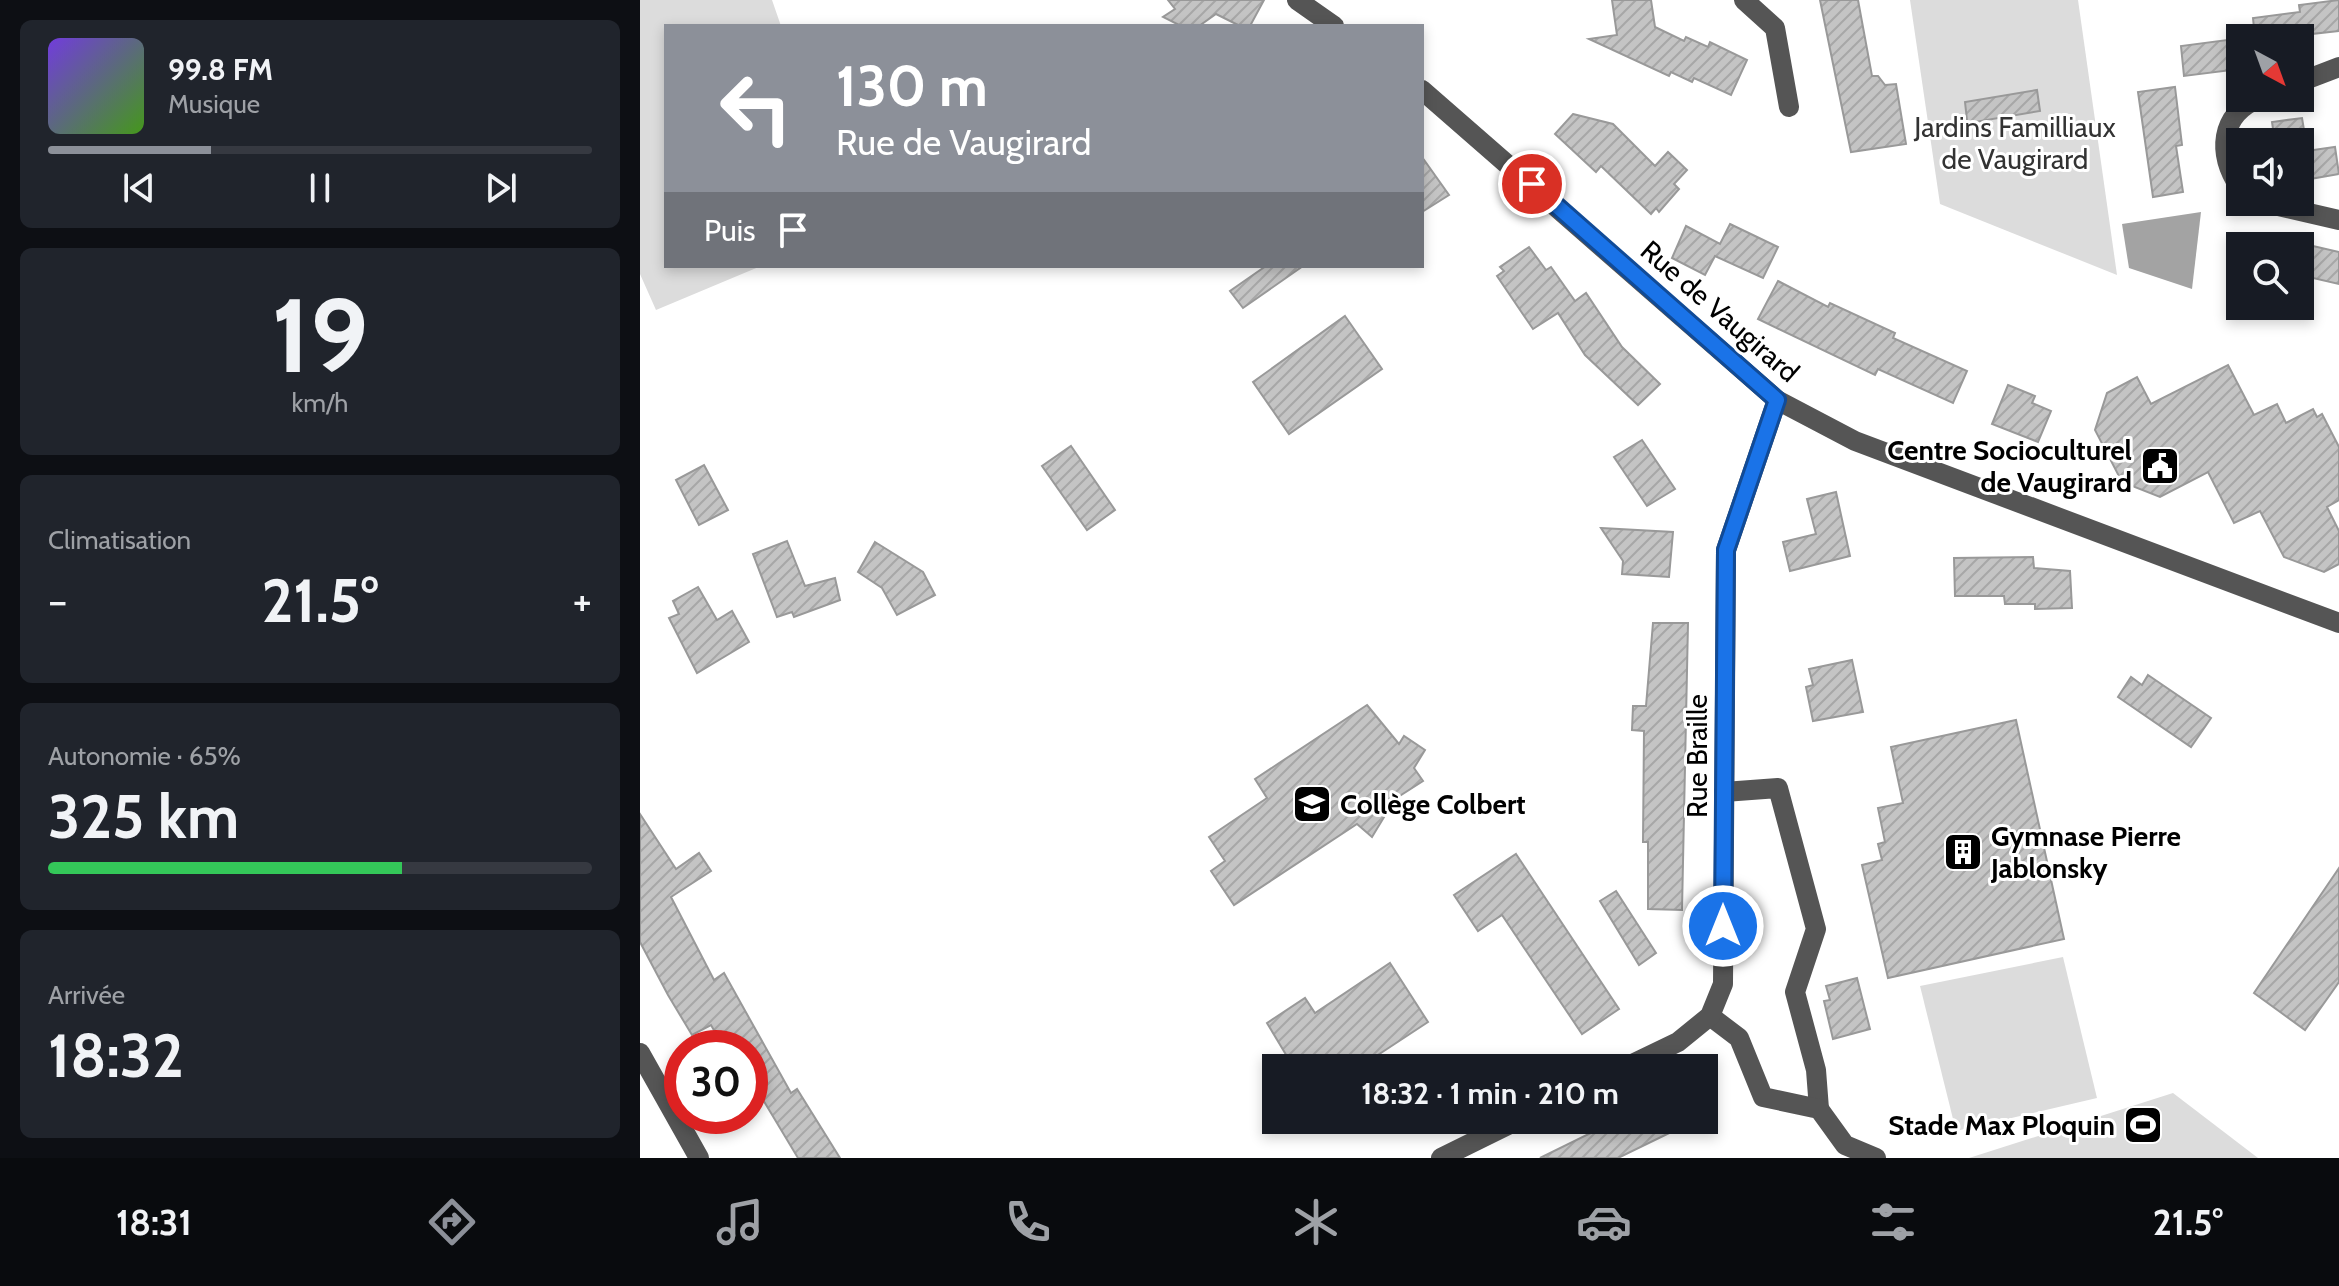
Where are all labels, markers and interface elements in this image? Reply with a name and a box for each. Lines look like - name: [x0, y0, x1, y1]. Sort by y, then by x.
- north arrow: [2226, 24, 2314, 112]
- map controls: [2226, 24, 2314, 320]
- text: 99.8 FM: [168, 51, 273, 88]
- text: 130 m: [836, 52, 988, 120]
- icon: left: [704, 56, 808, 160]
- text: Musique: [168, 88, 260, 120]
- park label: Jardins Familliaux de Vaugirard: [1913, 110, 2116, 176]
- text: Rue de Vaugirard: [836, 120, 1091, 164]
- button: sound: [2226, 128, 2314, 216]
- pin: [1498, 150, 1566, 218]
- icon: arrive: [1510, 162, 1554, 206]
- icon: previous: [117, 166, 161, 210]
- icon: pause: [298, 166, 342, 210]
- icon: next: [479, 166, 523, 210]
- icon: arrive: [771, 208, 815, 252]
- text: Puis: [704, 212, 755, 249]
- button: search: [2226, 232, 2314, 320]
- street label: Rue de Vaugirard: [1634, 233, 1806, 389]
- text: 19: [272, 272, 368, 398]
- text: km/h: [292, 387, 348, 419]
- place label: Centre Socioculturel de Vaugirard: [1887, 433, 2132, 499]
- public building icon: Centre Socioculturel de Vaugirard: [2139, 445, 2181, 487]
- text: Climatisation: [48, 524, 191, 556]
- text: 21.5°: [262, 564, 378, 637]
- text: −: [48, 574, 67, 627]
- text: +: [573, 574, 592, 627]
- street label: Rue Braille: [1680, 694, 1714, 818]
- text: Autonomie · 65%: [48, 740, 241, 772]
- text: 325 km: [48, 780, 239, 853]
- school or university icon: Collège Colbert: [1291, 783, 1333, 825]
- place label: Collège Colbert: [1340, 787, 1526, 821]
- place label: Gymnase Pierre Jablonsky: [1990, 819, 2181, 885]
- building icon: Gymnase Pierre Jablonsky: [1942, 831, 1984, 873]
- position arrow: [1681, 884, 1765, 968]
- text: Arrivée: [48, 979, 125, 1011]
- text: 18:32: [48, 1019, 184, 1092]
- speed limit sign: 30: [664, 1030, 768, 1134]
- text: 18:32 · 1 min · 210 m: [1361, 1075, 1619, 1112]
- sports icon: Stade Max Ploquin: [2122, 1104, 2164, 1146]
- place label: Stade Max Ploquin: [1888, 1108, 2115, 1142]
- icon: directions: [424, 1194, 480, 1250]
- icon: music: [712, 1194, 768, 1250]
- icon: phone: [1000, 1194, 1056, 1250]
- icon: climate: [1288, 1194, 1344, 1250]
- icon: car: [1576, 1194, 1632, 1250]
- icon: filters: [1865, 1194, 1921, 1250]
- text: 18:31: [116, 1200, 192, 1244]
- text: 21.5°: [2153, 1200, 2223, 1244]

